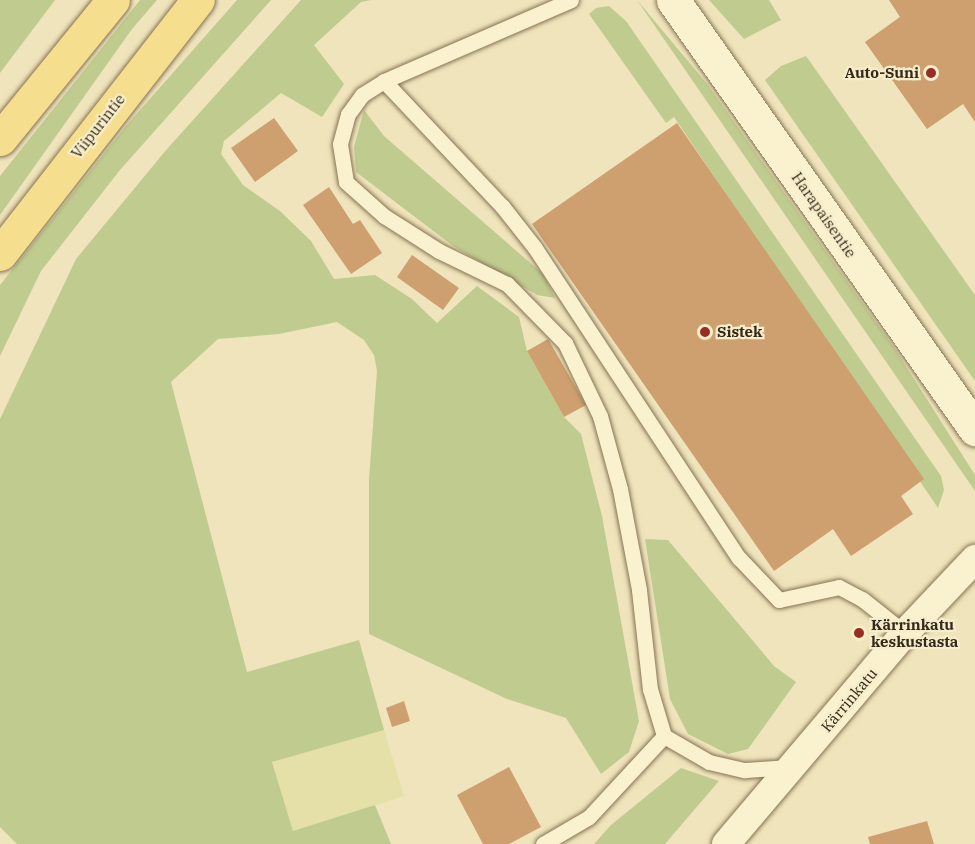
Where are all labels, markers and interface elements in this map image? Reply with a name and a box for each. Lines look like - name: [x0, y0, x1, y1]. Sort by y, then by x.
- place label: Auto-Suni: [845, 64, 919, 82]
- marker: Auto-Suni: [924, 66, 938, 80]
- street label: Viipurintie: [67, 90, 129, 162]
- street label: Harapaisentie: [788, 169, 860, 261]
- place label: Sistek: [717, 323, 762, 341]
- marker: Sistek: [698, 325, 712, 339]
- place label: Kärrinkatu keskustasta: [871, 615, 958, 650]
- marker: Kärrinkatu keskustasta: [852, 626, 866, 640]
- street label: Kärrinkatu: [817, 665, 881, 735]

